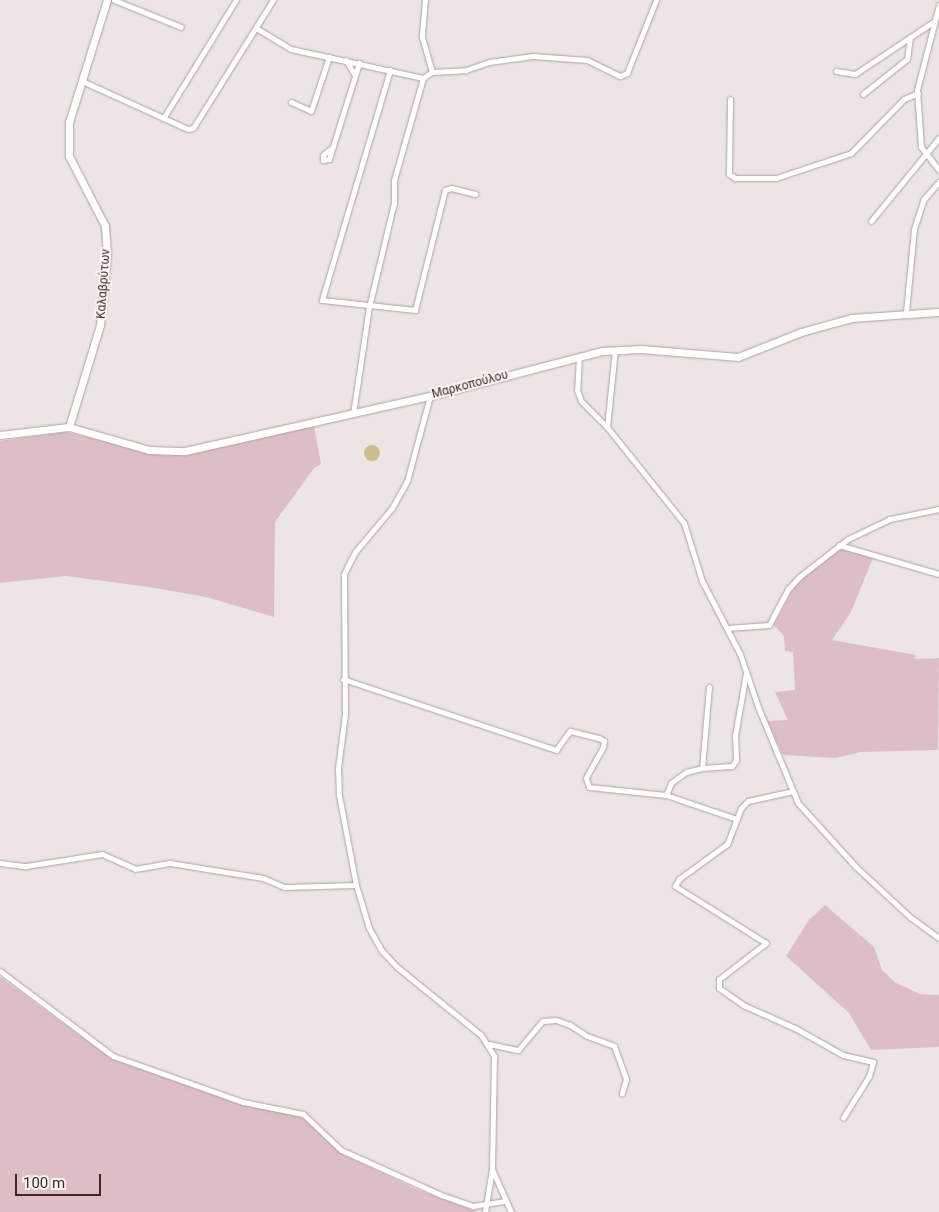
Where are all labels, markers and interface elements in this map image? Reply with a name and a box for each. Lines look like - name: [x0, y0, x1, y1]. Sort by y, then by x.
- street label: Καλαβρύτων: [94, 249, 114, 319]
- street label: Μαρκοπούλου: [430, 368, 510, 402]
- scale bar: [18, 1164, 104, 1196]
- text: 100 m: [23, 1174, 65, 1192]

